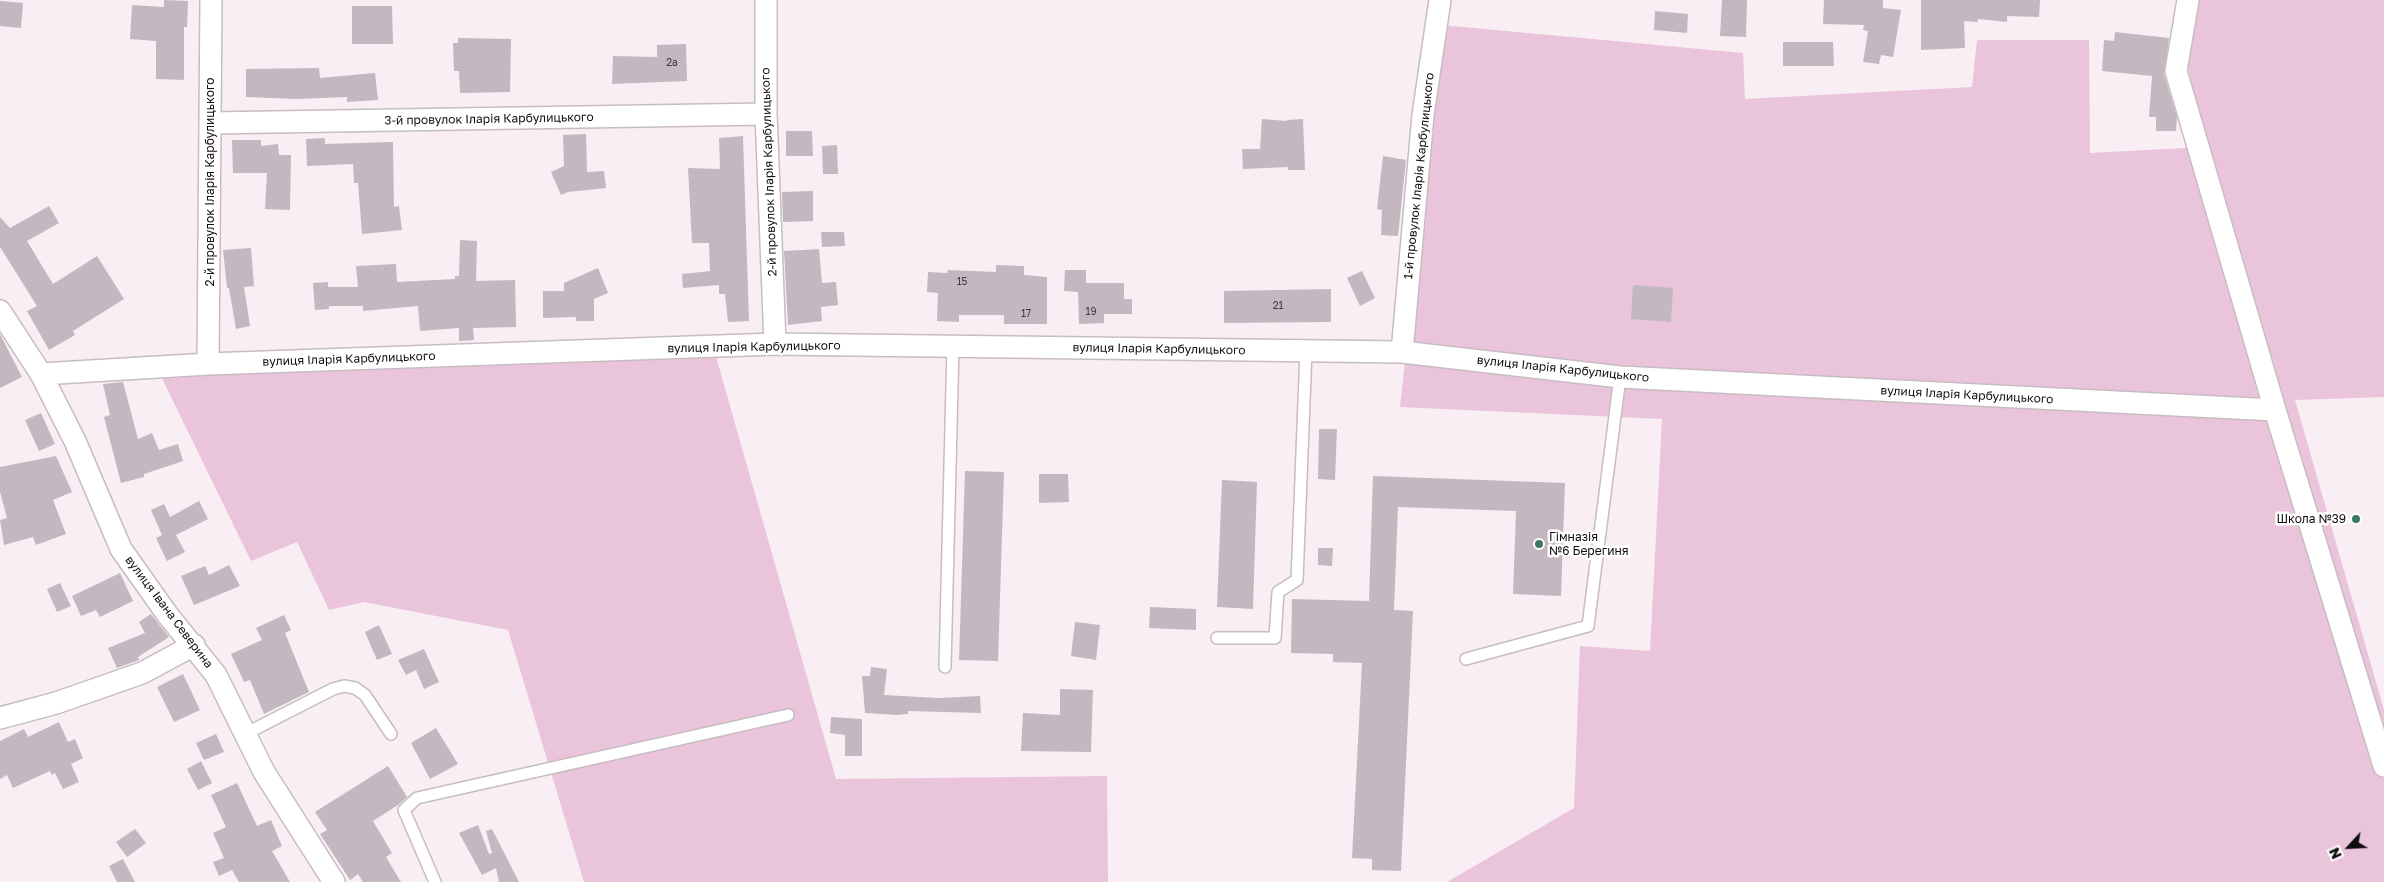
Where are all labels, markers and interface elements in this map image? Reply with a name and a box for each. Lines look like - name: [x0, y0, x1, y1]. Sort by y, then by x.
- house number: 2а: [666, 57, 678, 69]
- street label: 2-й провулок Іларія Карбулицького: [758, 67, 780, 277]
- street label: 1-й провулок Іларія Карбулицького: [1401, 72, 1437, 280]
- street label: 2-й провулок Іларія Карбулицького: [203, 77, 217, 287]
- street label: 3-й провулок Іларія Карбулицького: [384, 110, 594, 128]
- house number: 15: [957, 276, 967, 288]
- house number: 21: [1273, 300, 1283, 312]
- house number: 19: [1086, 306, 1096, 318]
- house number: 17: [1021, 308, 1031, 320]
- street label: вулиця Іларія Карбулицького: [667, 338, 841, 356]
- street label: вулиця Іларія Карбулицького: [1072, 340, 1246, 358]
- street label: вулиця Іларія Карбулицького: [262, 349, 436, 369]
- street label: вулиця Іларія Карбулицького: [1476, 353, 1650, 385]
- street label: вулиця Іларія Карбулицького: [1880, 383, 2054, 407]
- place label: Школа №39: [2276, 512, 2346, 526]
- marker: Школа №39: [2350, 513, 2362, 525]
- place label: Гімназія №6 Берегиня: [1549, 530, 1629, 558]
- marker: Гімназія №6 Берегиня: [1533, 538, 1545, 550]
- street label: вулиця Івана Северина: [122, 553, 216, 671]
- north arrow: [2324, 822, 2374, 872]
- text: N: [2325, 845, 2345, 862]

